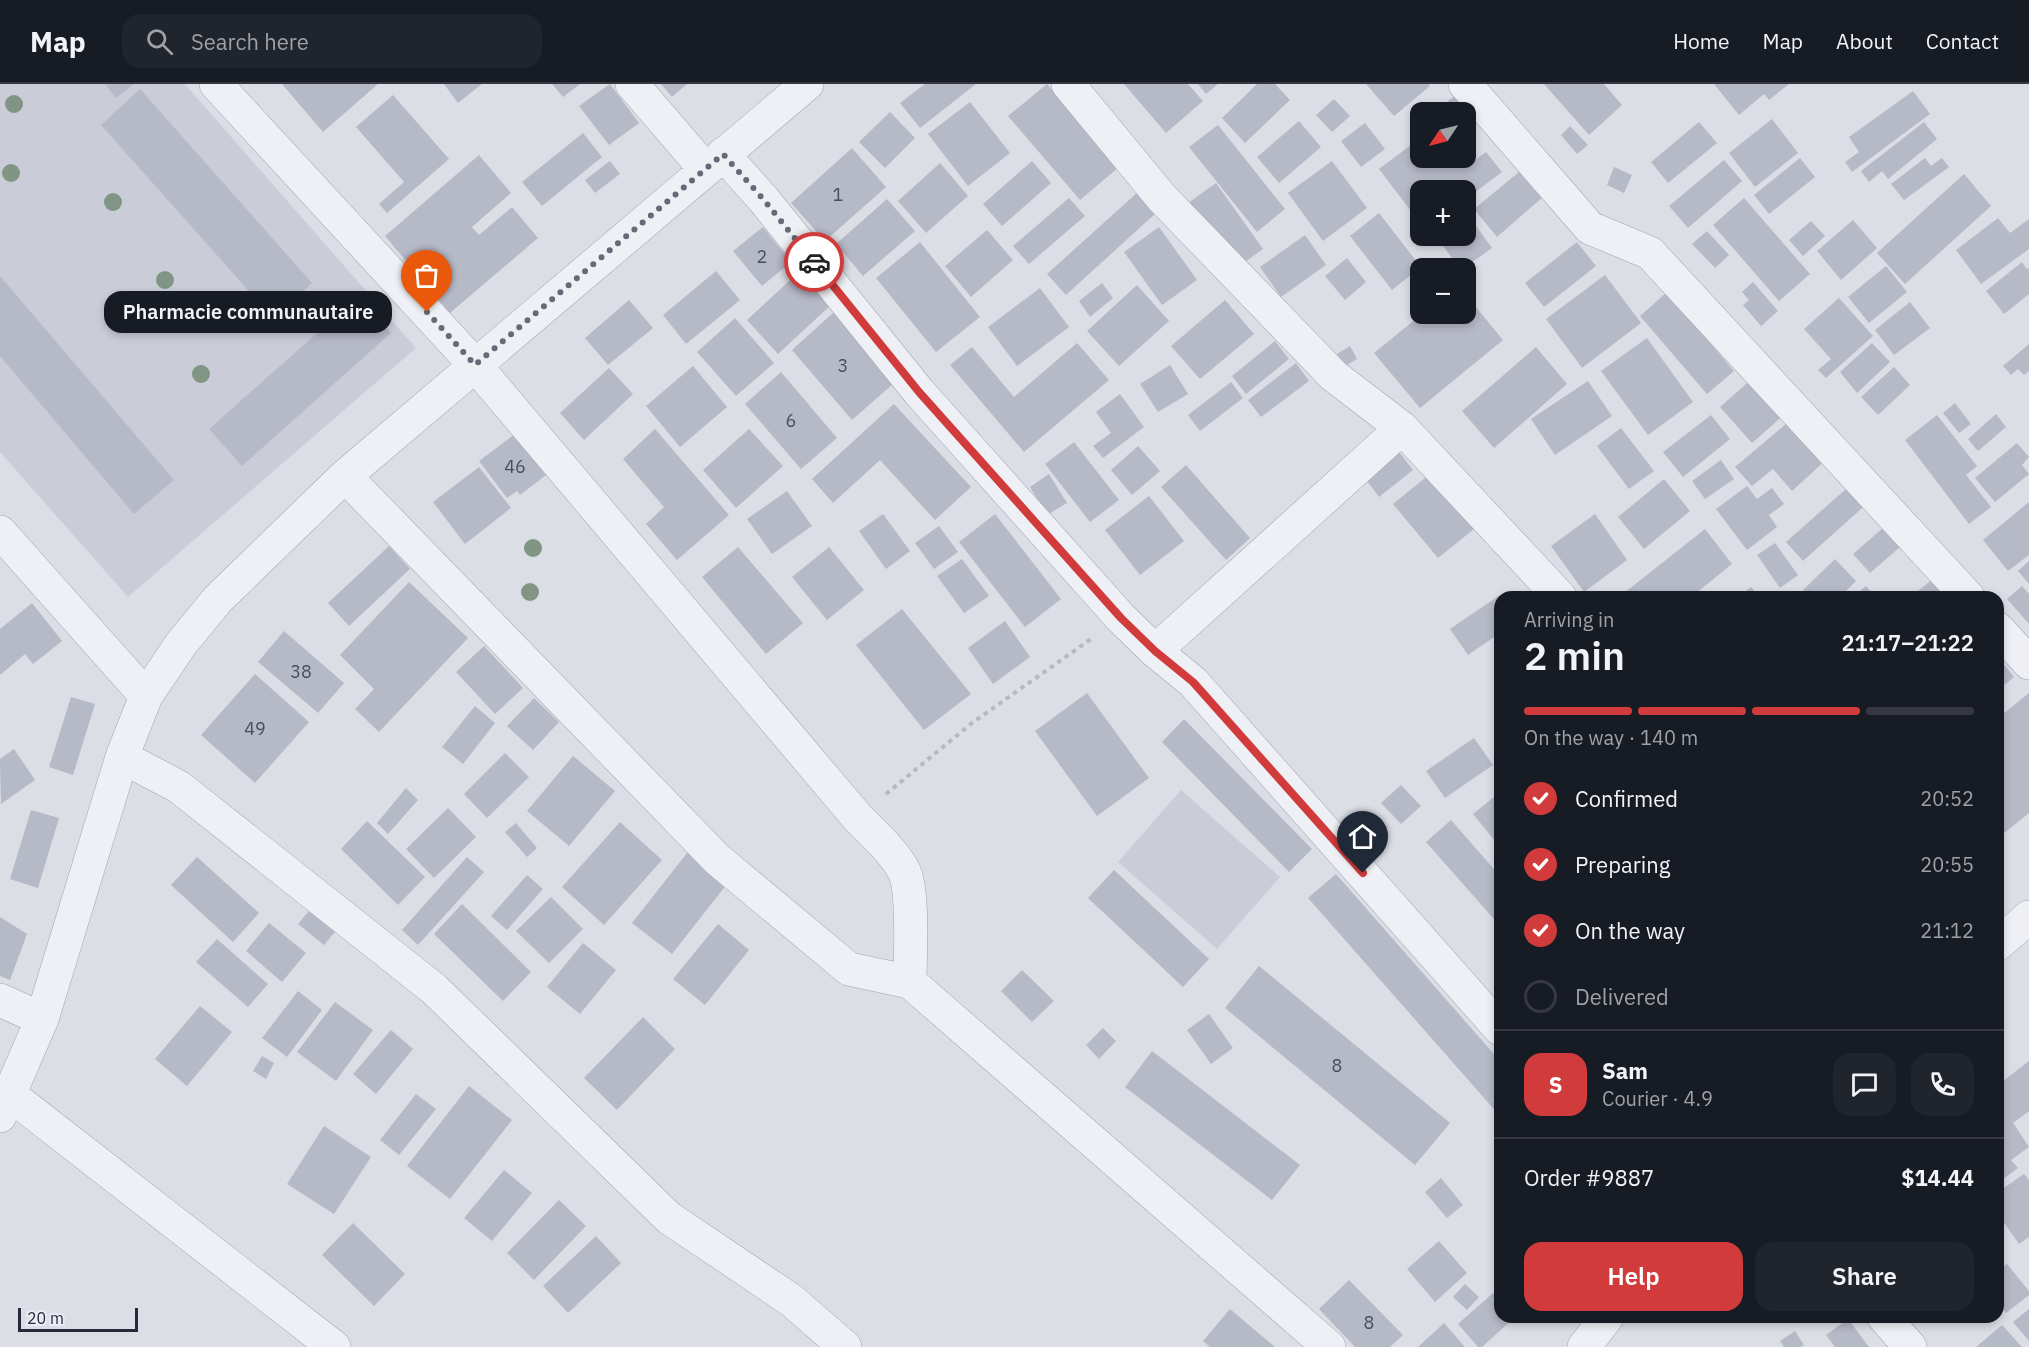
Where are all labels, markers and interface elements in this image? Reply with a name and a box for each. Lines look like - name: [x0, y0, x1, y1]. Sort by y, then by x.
- search box: [122, 14, 542, 68]
- text: Map: [30, 23, 86, 60]
- icon: search: [143, 25, 176, 58]
- text: Search here: [191, 27, 309, 56]
- text: Home: [1673, 27, 1730, 55]
- text: Map: [1763, 27, 1803, 55]
- text: About: [1836, 27, 1893, 55]
- text: Contact: [1926, 27, 1999, 55]
- north arrow: [1410, 102, 1476, 168]
- map controls: [1410, 102, 1476, 324]
- button: +: [1410, 180, 1476, 246]
- house number: 1: [833, 183, 843, 206]
- courier: [784, 232, 844, 292]
- house number: 2: [757, 245, 767, 268]
- icon: car: [798, 246, 831, 279]
- pin: [401, 250, 452, 312]
- button: −: [1410, 258, 1476, 324]
- icon: bag: [410, 259, 443, 292]
- callout: Pharmacie communautaire: [103, 291, 391, 333]
- text: Pharmacie communautaire: [123, 298, 373, 325]
- house number: 3: [838, 354, 848, 377]
- house number: 6: [786, 409, 796, 432]
- house number: 46: [504, 455, 526, 478]
- text: Arriving in: [1524, 606, 1614, 633]
- text: 21:17–21:22: [1841, 628, 1974, 657]
- text: 2 min: [1524, 630, 1625, 681]
- house number: 38: [290, 660, 312, 683]
- house number: 49: [244, 717, 266, 740]
- text: On the way · 140 m: [1524, 724, 1698, 751]
- icon: check: [1524, 782, 1557, 815]
- text: Confirmed: [1575, 784, 1678, 813]
- text: 20:52: [1920, 785, 1974, 812]
- pin: [1337, 811, 1388, 873]
- icon: home: [1346, 820, 1379, 853]
- icon: check: [1524, 848, 1557, 881]
- text: Preparing: [1575, 850, 1670, 879]
- text: 20:55: [1920, 851, 1974, 878]
- icon: check: [1524, 914, 1557, 947]
- text: On the way: [1575, 916, 1685, 945]
- text: 21:12: [1920, 917, 1974, 944]
- text: Delivered: [1575, 982, 1669, 1011]
- button: chat: [1833, 1053, 1896, 1116]
- button: phone: [1911, 1053, 1974, 1116]
- house number: 8: [1332, 1054, 1342, 1077]
- text: Sam: [1602, 1056, 1648, 1085]
- text: S: [1549, 1070, 1562, 1099]
- text: Courier · 4.9: [1602, 1085, 1713, 1112]
- text: Order #9887: [1524, 1163, 1654, 1192]
- text: $14.44: [1901, 1163, 1974, 1192]
- button: Help: [1524, 1242, 1743, 1311]
- button: Share: [1755, 1242, 1974, 1311]
- scale bar: [18, 1305, 138, 1332]
- text: 20 m: [27, 1308, 64, 1328]
- house number: 8: [1364, 1311, 1374, 1334]

